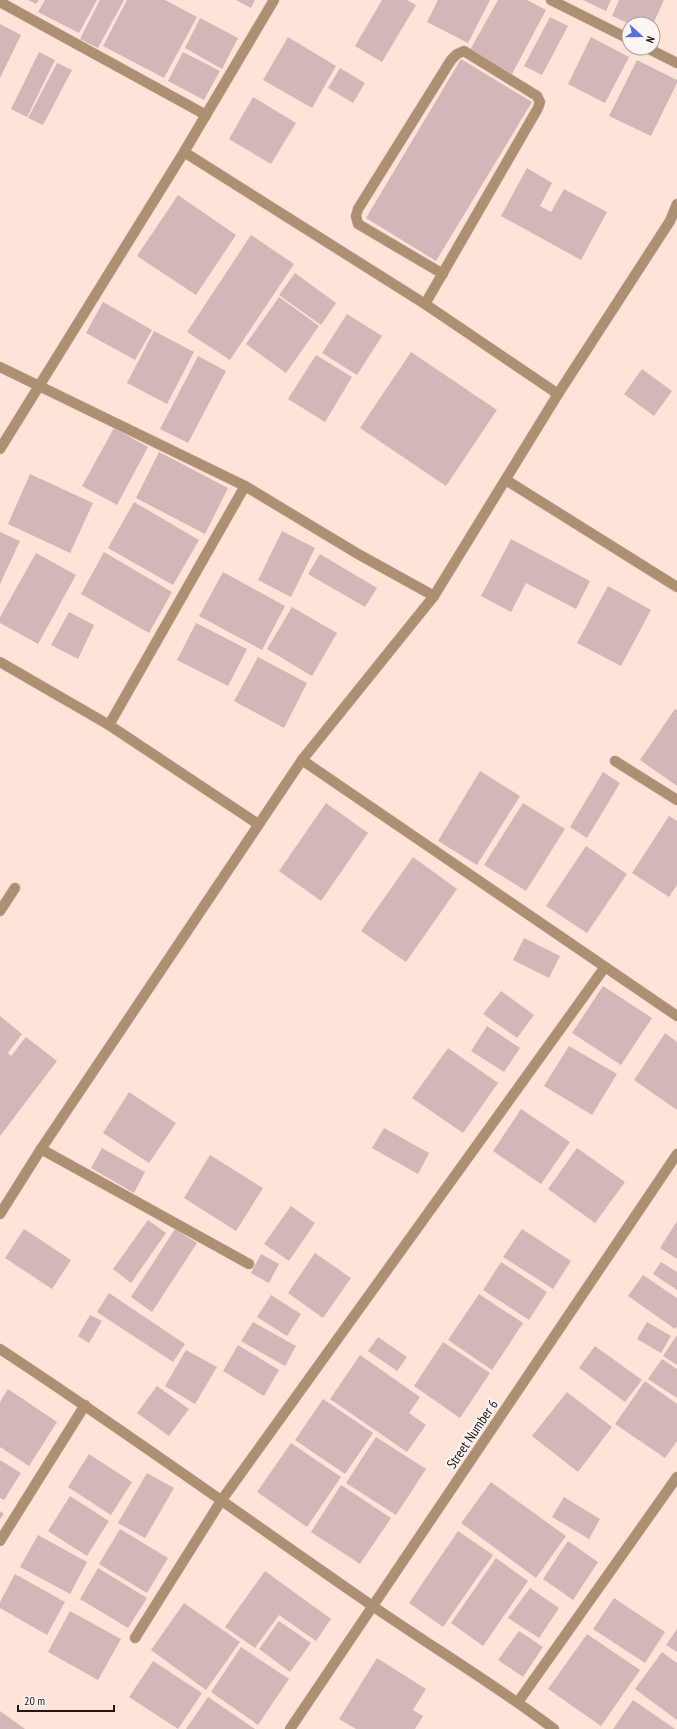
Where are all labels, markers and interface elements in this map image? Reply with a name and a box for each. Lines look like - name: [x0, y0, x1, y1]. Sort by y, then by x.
- north arrow: [621, 16, 661, 56]
- text: N: [643, 34, 658, 45]
- street label: Street Number 6: [442, 1396, 502, 1472]
- scale bar: [18, 1687, 114, 1713]
- text: 20 m: [24, 1693, 45, 1708]

